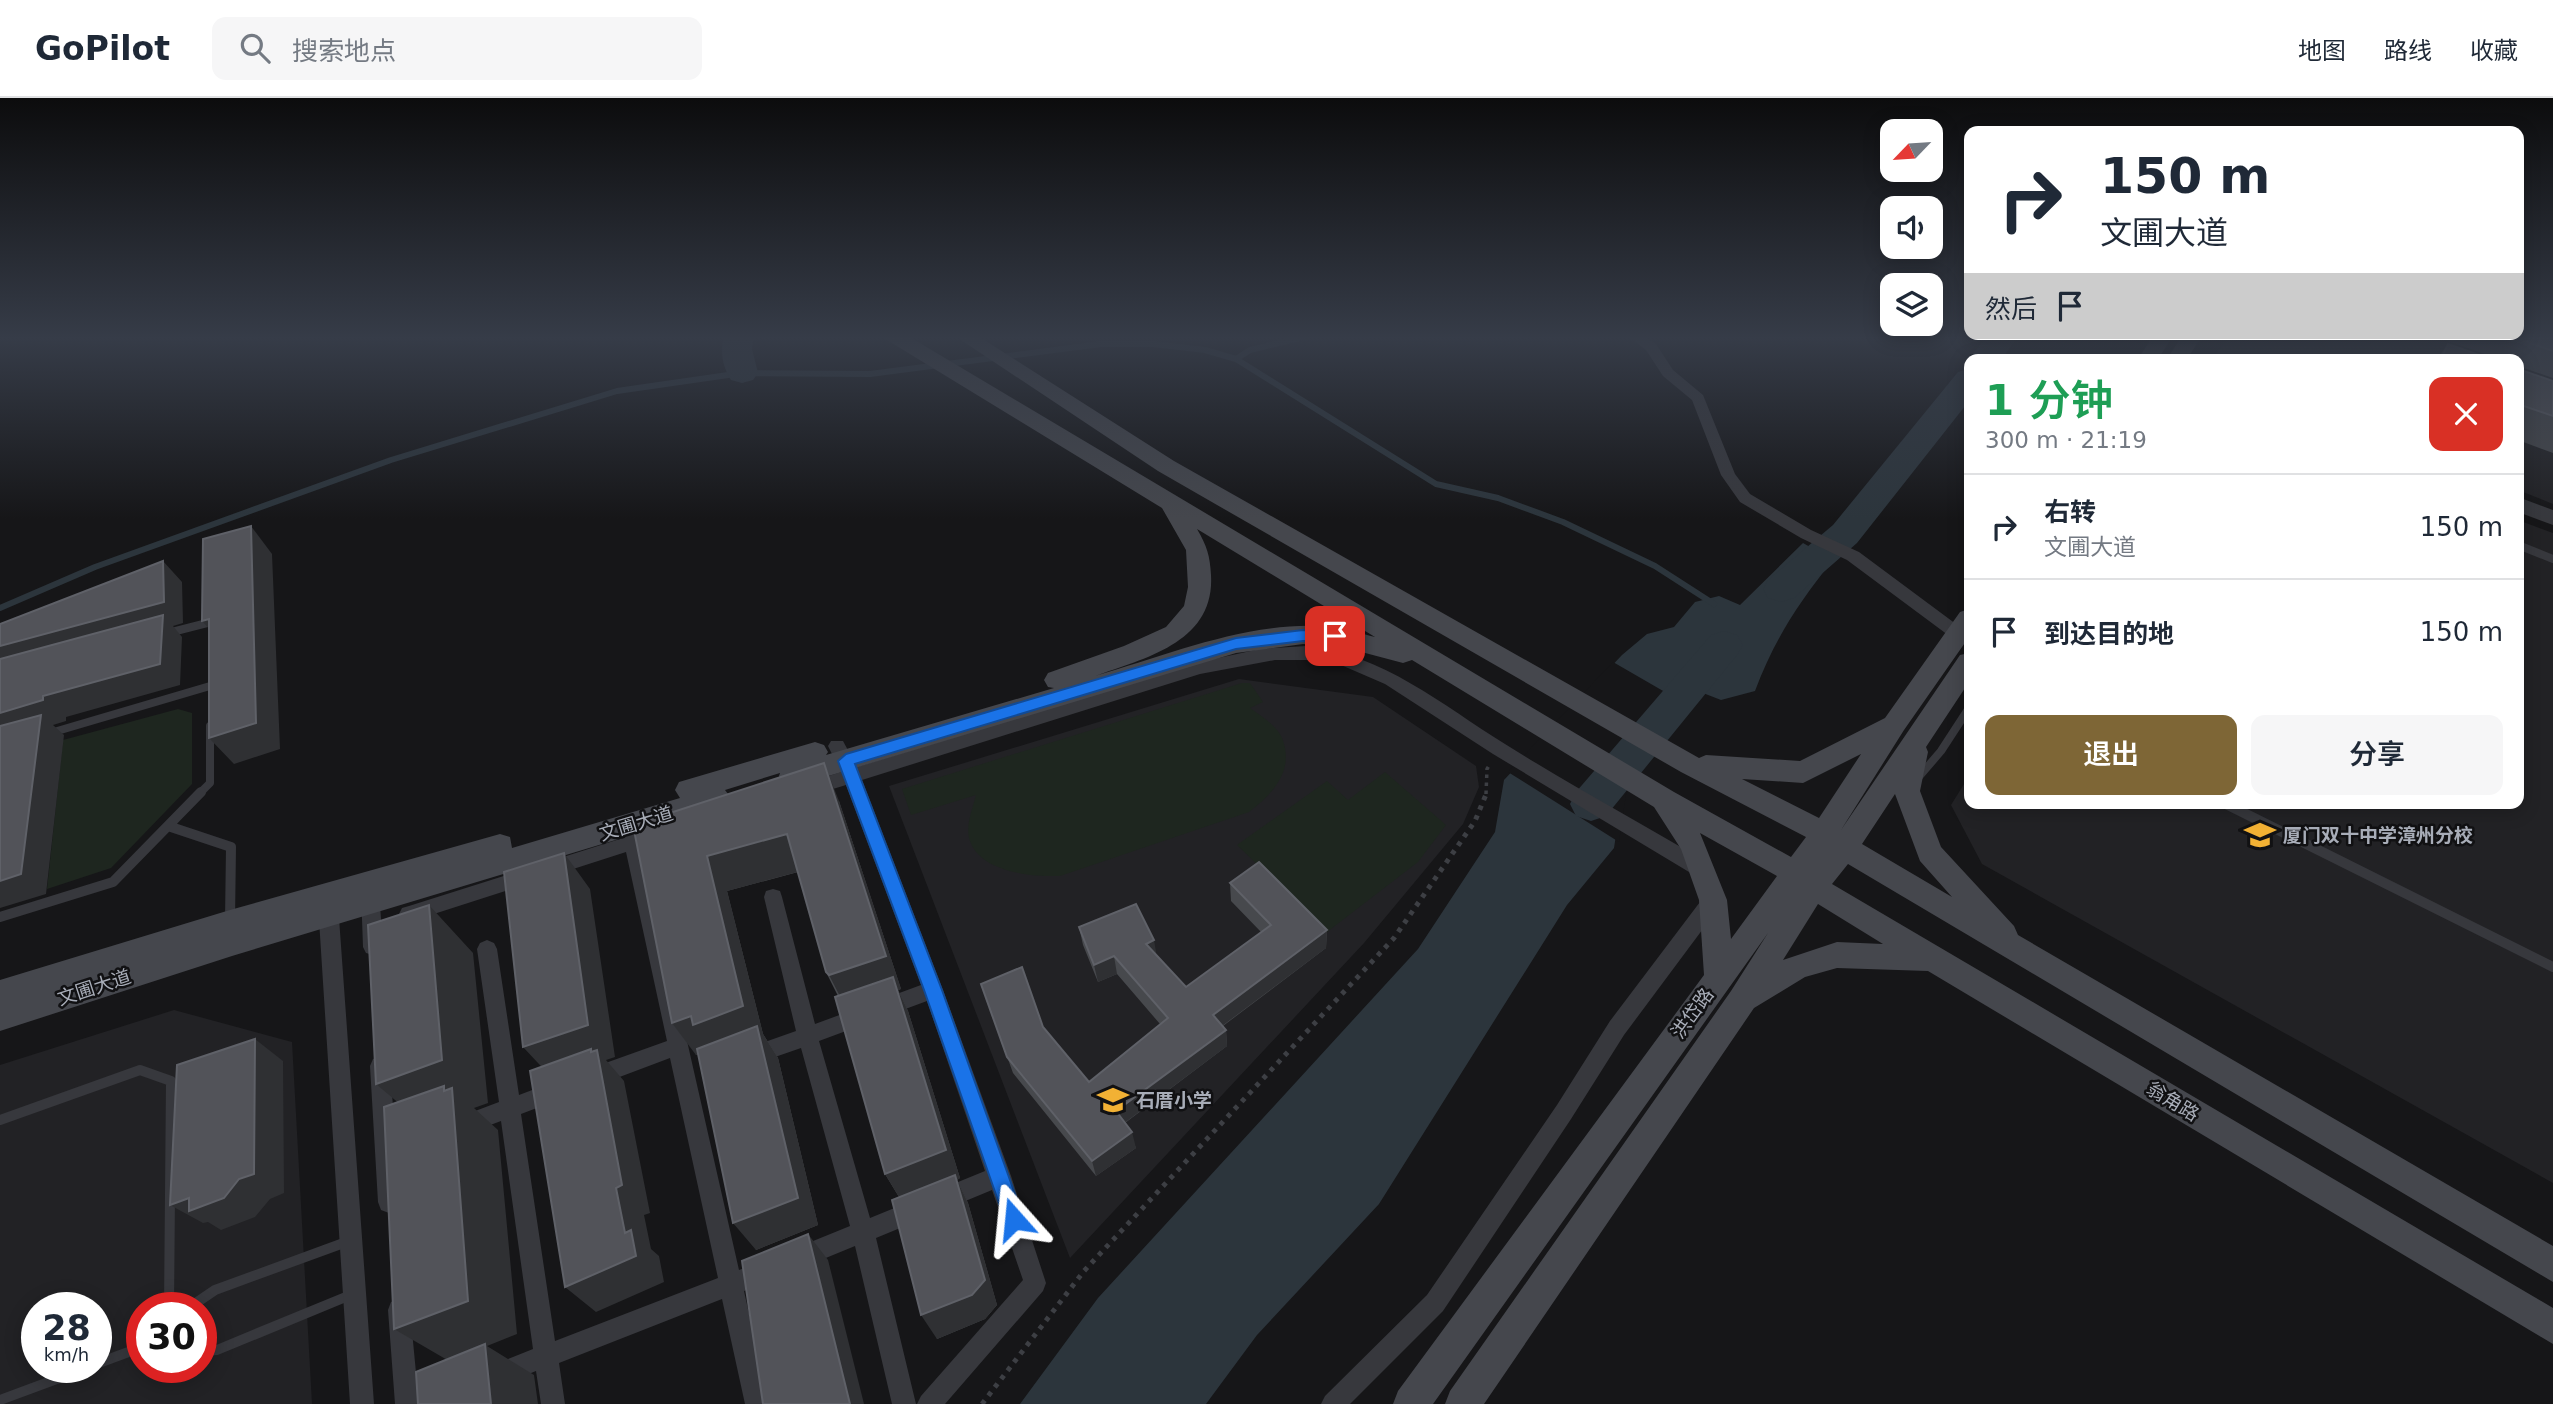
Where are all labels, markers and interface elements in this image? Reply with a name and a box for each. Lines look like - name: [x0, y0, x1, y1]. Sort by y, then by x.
- search box: [212, 17, 702, 80]
- text: GoPilot: [35, 29, 170, 68]
- icon: search: [236, 29, 274, 67]
- text: 搜索地点: [292, 36, 396, 66]
- text: 地图: [2298, 37, 2346, 65]
- text: 路线: [2384, 37, 2432, 65]
- text: 收藏: [2470, 37, 2518, 65]
- north arrow: [1880, 119, 1942, 182]
- map controls: [1880, 119, 1943, 336]
- text: 150 m: [2100, 148, 2270, 205]
- icon: right: [1985, 154, 2076, 245]
- button: sound: [1880, 196, 1943, 259]
- text: 文圃大道: [2100, 214, 2228, 252]
- button: layers: [1880, 273, 1943, 336]
- icon: arrive: [2051, 287, 2089, 325]
- text: 然后: [1985, 294, 2037, 324]
- text: 1 分钟: [1985, 376, 2113, 425]
- button: close: [2429, 377, 2503, 451]
- text: 300 m · 21:19: [1985, 427, 2147, 453]
- text: 右转: [2044, 497, 2096, 527]
- icon: right: [1985, 508, 2023, 546]
- text: 150 m: [2420, 512, 2503, 542]
- text: 文圃大道: [2044, 534, 2136, 560]
- pin: [1305, 606, 1365, 666]
- icon: arrive: [1985, 613, 2023, 651]
- icon: arrive: [1316, 617, 1354, 655]
- text: 150 m: [2420, 617, 2503, 647]
- text: 到达目的地: [2044, 619, 2174, 649]
- button: 退出: [1985, 715, 2237, 795]
- button: 分享: [2251, 715, 2503, 795]
- street label: 文圃大道: [596, 801, 676, 845]
- school or university icon: 厦门双十中学漳州分校: [2243, 818, 2277, 852]
- place label: 厦门双十中学漳州分校: [2283, 824, 2473, 846]
- street label: 文圃大道: [54, 965, 134, 1009]
- street label: 洪岱路: [1666, 983, 1718, 1043]
- street label: 翁角路: [2143, 1077, 2203, 1125]
- school or university icon: 石厝小学: [1096, 1083, 1130, 1117]
- place label: 石厝小学: [1136, 1089, 1212, 1111]
- position arrow: [977, 1182, 1051, 1256]
- speed limit sign: 30: [126, 1292, 217, 1383]
- text: 28: [42, 1308, 91, 1348]
- text: km/h: [44, 1344, 89, 1365]

